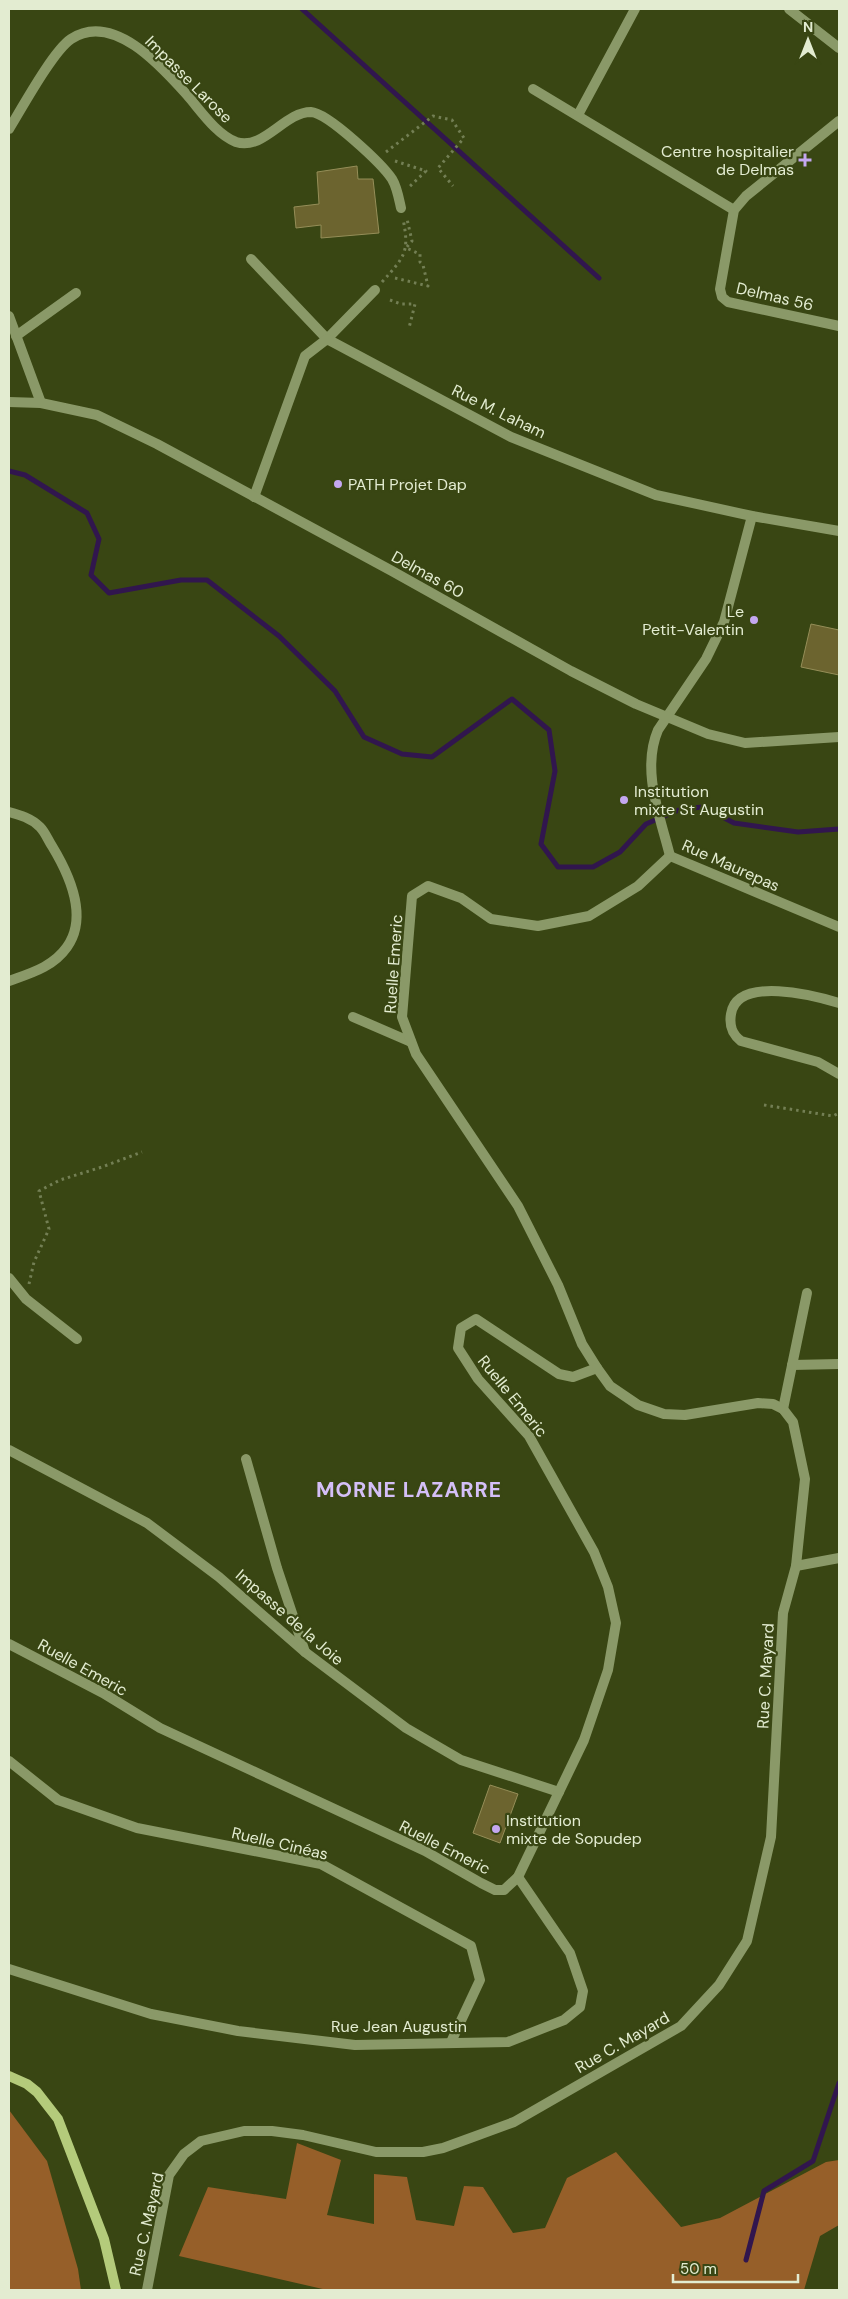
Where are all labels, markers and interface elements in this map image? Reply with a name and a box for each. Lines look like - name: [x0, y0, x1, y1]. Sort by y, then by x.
- north arrow: [783, 15, 833, 65]
- text: N: [803, 18, 813, 36]
- street label: Impasse Larose: [140, 31, 237, 128]
- place label: Centre hospitalier de Delmas: [661, 141, 794, 180]
- marker: Centre hospitalier de Delmas: [798, 153, 812, 167]
- street label: Delmas 56: [734, 277, 816, 316]
- street label: Rue M. Laham: [448, 380, 549, 443]
- place label: PATH Projet Dap: [348, 474, 467, 495]
- marker: PATH Projet Dap: [332, 478, 344, 490]
- street label: Delmas 60: [388, 546, 468, 603]
- place label: Le Petit-Valentin: [642, 601, 744, 640]
- marker: Le Petit-Valentin: [748, 614, 760, 626]
- place label: Institution mixte St Augustin: [634, 781, 764, 820]
- marker: Institution mixte St Augustin: [618, 794, 630, 806]
- street label: Rue Maurepas: [679, 835, 783, 896]
- street label: Ruelle Emeric: [380, 914, 407, 1014]
- street label: Ruelle Emeric: [473, 1351, 552, 1442]
- district label: MORNE LAZARRE: [316, 1476, 502, 1504]
- street label: Impasse de la Joie: [231, 1565, 348, 1670]
- street label: Rue C. Mayard: [752, 1623, 779, 1729]
- street label: Ruelle Emeric: [34, 1634, 131, 1701]
- place label: Institution mixte de Sopudep: [506, 1810, 642, 1849]
- street label: Ruelle Emeric: [396, 1815, 494, 1879]
- street label: Ruelle Cinéas: [230, 1822, 330, 1865]
- marker: Institution mixte de Sopudep: [490, 1823, 502, 1835]
- street label: Rue C. Mayard: [571, 2007, 673, 2078]
- street label: Rue Jean Augustin: [331, 2016, 467, 2037]
- street label: Rue C. Mayard: [124, 2170, 169, 2278]
- scale bar: [673, 2252, 798, 2284]
- text: 50 m: [680, 2259, 717, 2279]

